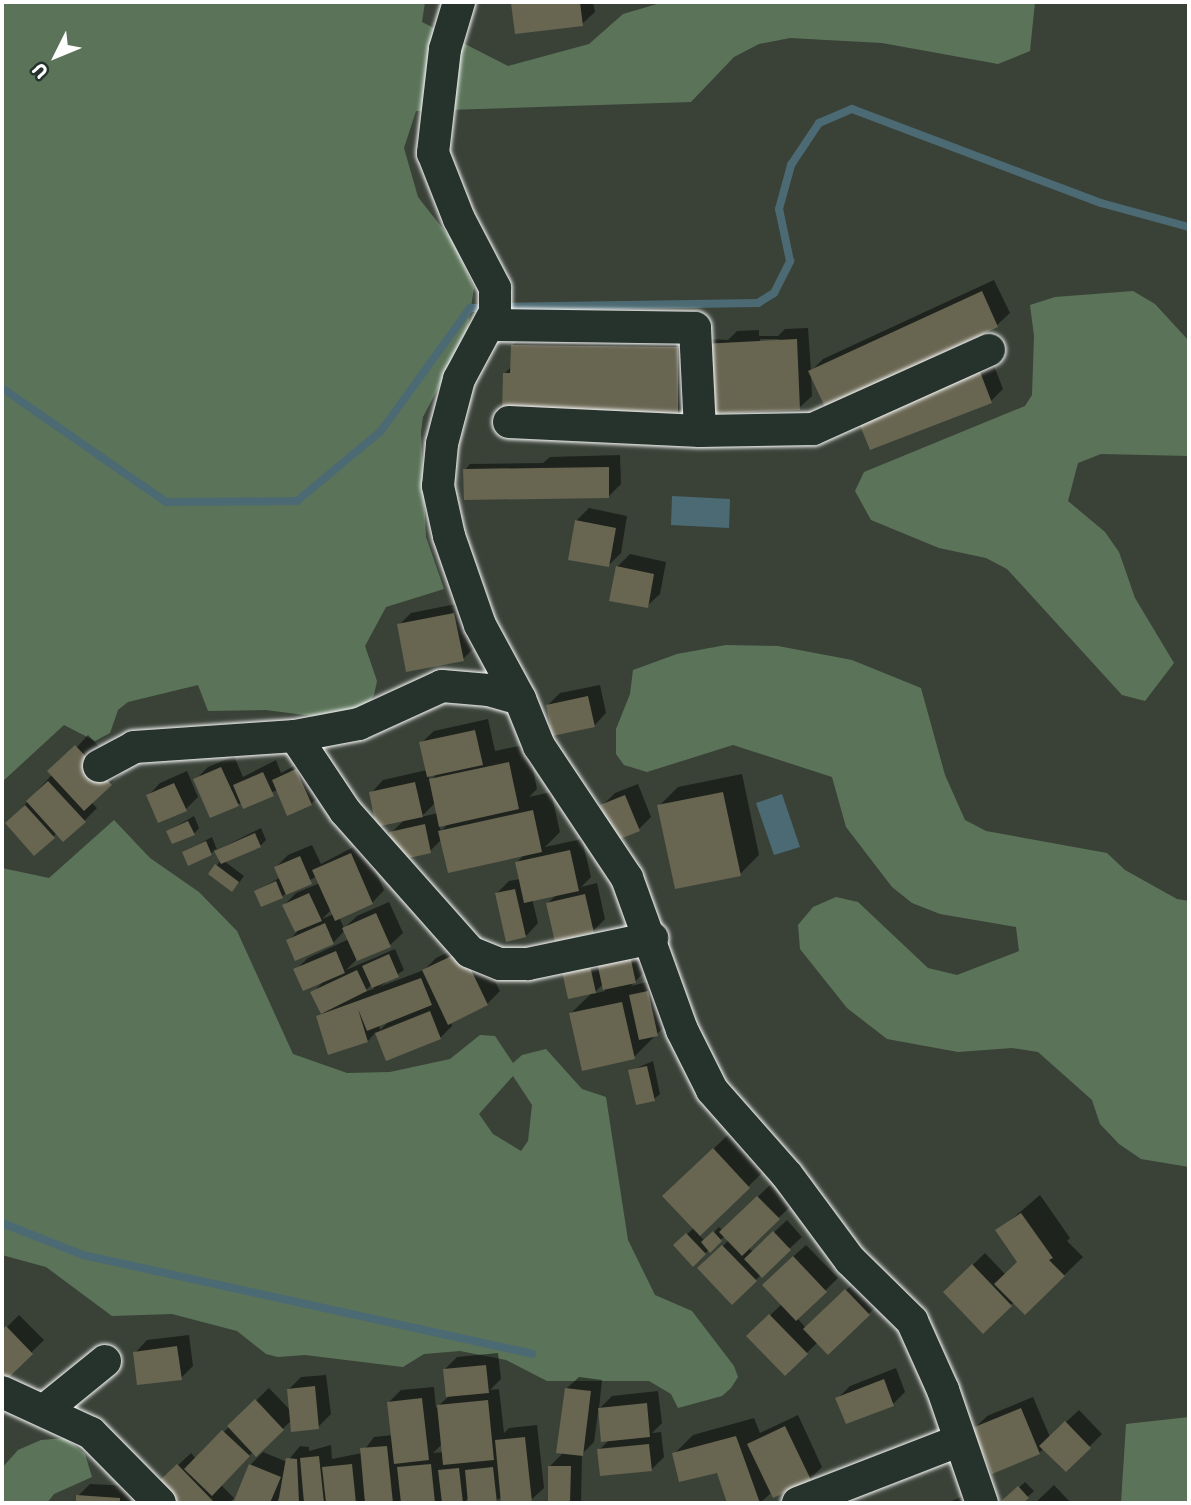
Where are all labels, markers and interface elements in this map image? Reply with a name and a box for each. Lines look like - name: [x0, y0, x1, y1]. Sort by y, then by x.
- north arrow: [21, 21, 91, 91]
- text: U: [27, 57, 54, 84]

